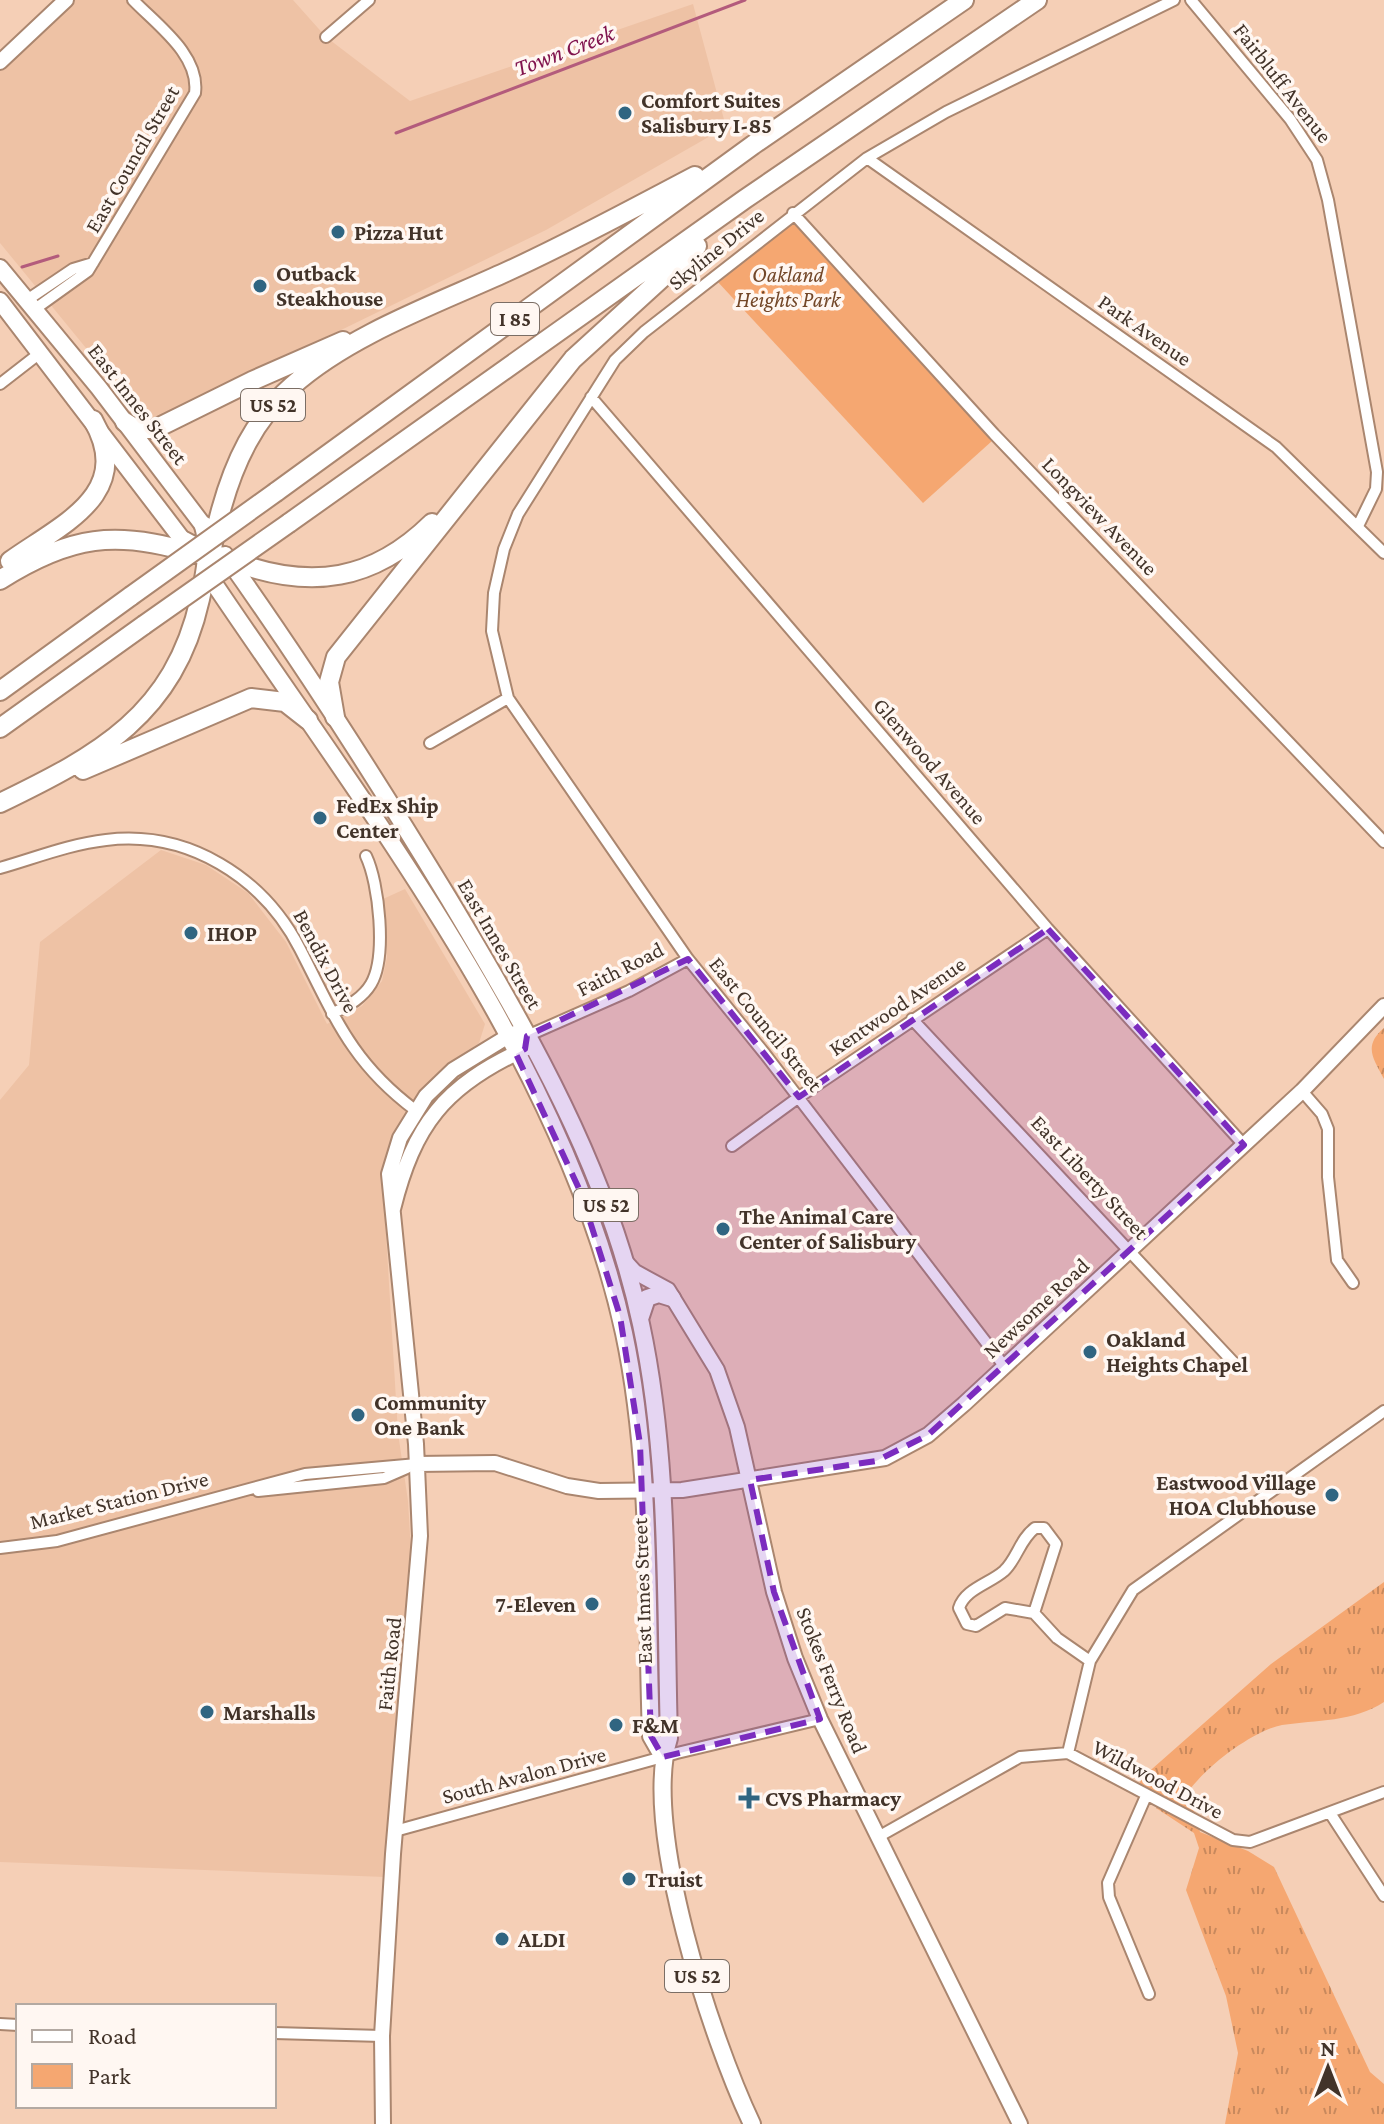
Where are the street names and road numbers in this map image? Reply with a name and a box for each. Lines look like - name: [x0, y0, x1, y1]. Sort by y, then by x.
- street label: Fairbluff Avenue: [1229, 18, 1337, 148]
- street label: East Council Street: [80, 80, 185, 237]
- street label: Skyline Drive: [663, 203, 769, 295]
- street label: Park Avenue: [1094, 289, 1196, 371]
- road number: I 85: [491, 303, 539, 335]
- street label: East Innes Street: [83, 339, 193, 470]
- road number: US 52: [241, 389, 305, 421]
- street label: Longview Avenue: [1037, 452, 1163, 580]
- street label: Glenwood Avenue: [868, 693, 992, 829]
- street label: East Innes Street: [453, 874, 548, 1014]
- street label: Bendix Drive: [288, 905, 364, 1017]
- street label: Faith Road: [572, 936, 668, 1002]
- street label: Kentwood Avenue: [824, 951, 970, 1061]
- street label: East Council Street: [704, 952, 828, 1097]
- street label: East Liberty Street: [1026, 1110, 1154, 1245]
- road number: US 52: [574, 1189, 638, 1221]
- street label: Newsome Road: [978, 1252, 1094, 1363]
- street label: Market Station Drive: [27, 1466, 211, 1534]
- street label: East Innes Street: [627, 1517, 657, 1665]
- street label: Stokes Ferry Road: [791, 1603, 873, 1757]
- street label: Faith Road: [372, 1615, 406, 1712]
- street label: Wildwood Drive: [1088, 1734, 1228, 1824]
- street label: South Avalon Drive: [439, 1741, 609, 1809]
- road number: US 52: [665, 1960, 729, 1992]

